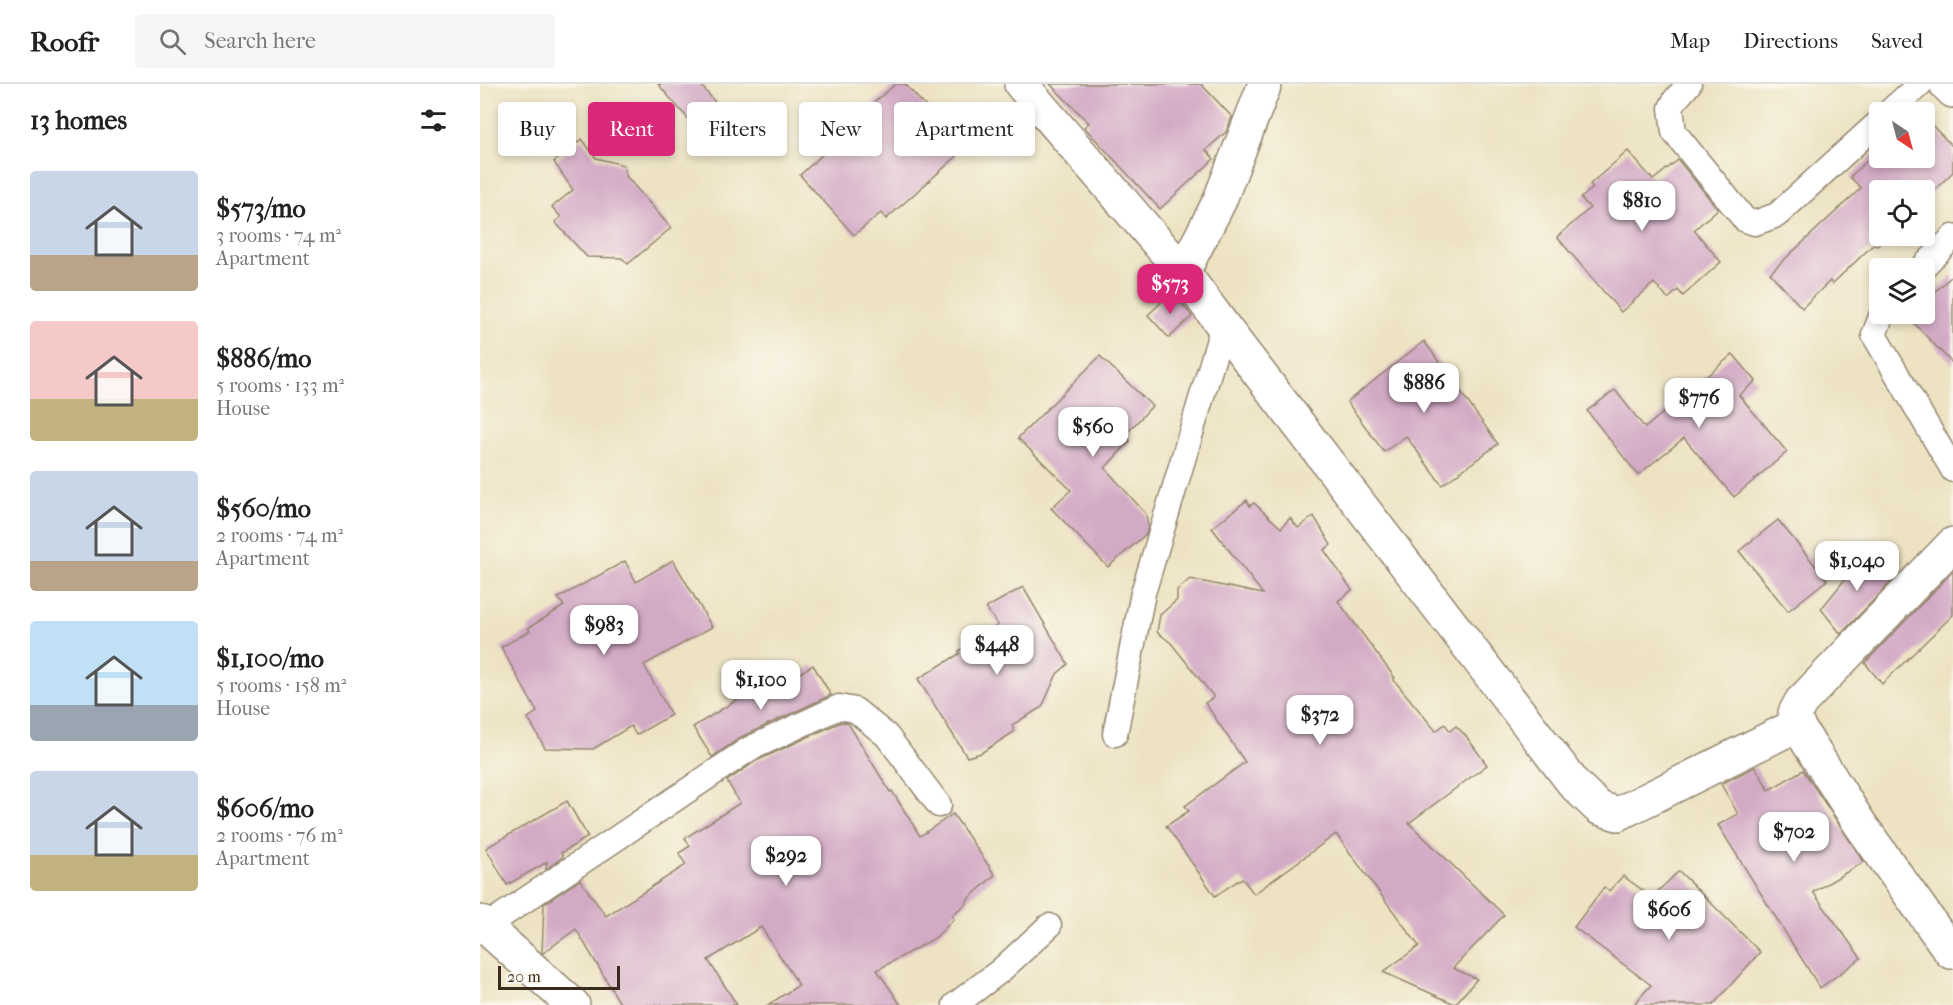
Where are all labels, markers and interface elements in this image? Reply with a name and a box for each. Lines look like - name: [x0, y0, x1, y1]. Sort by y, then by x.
- search box: [135, 14, 555, 68]
- text: Roofr: [30, 25, 99, 58]
- icon: search: [156, 25, 189, 58]
- text: Search here: [204, 28, 316, 54]
- text: Map: [1670, 29, 1710, 53]
- text: Directions: [1743, 29, 1838, 53]
- text: Saved: [1871, 29, 1923, 53]
- chip: Buy: [498, 102, 576, 156]
- chip: Rent: [588, 102, 675, 156]
- chip: Filters: [687, 102, 787, 156]
- chip: New: [799, 102, 882, 156]
- chip: Apartment: [894, 102, 1035, 156]
- north arrow: [1869, 102, 1935, 168]
- map controls: [1869, 102, 1935, 324]
- icon: filters: [417, 104, 450, 137]
- text: 13 homes: [30, 105, 127, 136]
- button: locate: [1869, 180, 1935, 246]
- pin: $810: [1606, 181, 1678, 232]
- text: $810: [1622, 189, 1662, 212]
- text: $573/mo: [216, 193, 306, 224]
- icon: home: [78, 195, 150, 267]
- text: 3 rooms · 74 m²: [216, 224, 341, 247]
- text: Apartment: [216, 247, 310, 270]
- button: layers: [1869, 258, 1935, 324]
- pin: $573: [1134, 264, 1206, 315]
- text: $573: [1151, 272, 1189, 295]
- text: $886/mo: [216, 343, 312, 374]
- icon: home: [78, 345, 150, 417]
- pin: $886: [1388, 363, 1460, 414]
- text: $886: [1403, 371, 1445, 394]
- text: 5 rooms · 133 m²: [216, 374, 344, 397]
- pin: $776: [1663, 378, 1735, 429]
- text: $776: [1678, 386, 1720, 409]
- text: House: [216, 397, 270, 420]
- pin: $560: [1057, 407, 1129, 458]
- text: $560: [1072, 415, 1114, 438]
- text: $560/mo: [216, 493, 311, 524]
- icon: home: [78, 495, 150, 567]
- text: 2 rooms · 74 m²: [216, 524, 343, 547]
- pin: $1,040: [1808, 541, 1906, 592]
- text: Apartment: [216, 547, 310, 570]
- text: $1,040: [1829, 549, 1885, 572]
- pin: $983: [568, 605, 640, 656]
- text: $983: [584, 613, 624, 636]
- pin: $448: [961, 625, 1033, 676]
- text: $448: [975, 633, 1019, 656]
- text: $1,100/mo: [216, 643, 324, 674]
- icon: home: [78, 645, 150, 717]
- pin: $1,100: [712, 660, 810, 711]
- text: $1,100: [735, 668, 787, 691]
- text: 5 rooms · 158 m²: [216, 674, 346, 697]
- pin: $372: [1284, 695, 1356, 746]
- text: House: [216, 697, 270, 720]
- text: $372: [1300, 703, 1340, 726]
- text: $606/mo: [216, 793, 314, 824]
- icon: home: [78, 795, 150, 867]
- pin: $702: [1758, 812, 1830, 863]
- text: $702: [1773, 820, 1815, 843]
- text: 2 rooms · 76 m²: [216, 824, 343, 847]
- pin: $292: [750, 836, 822, 887]
- text: $292: [765, 844, 807, 867]
- text: Apartment: [216, 847, 310, 870]
- pin: $606: [1633, 890, 1705, 941]
- text: $606: [1647, 898, 1691, 921]
- scale bar: [498, 963, 620, 990]
- text: 20 m: [507, 967, 541, 986]

